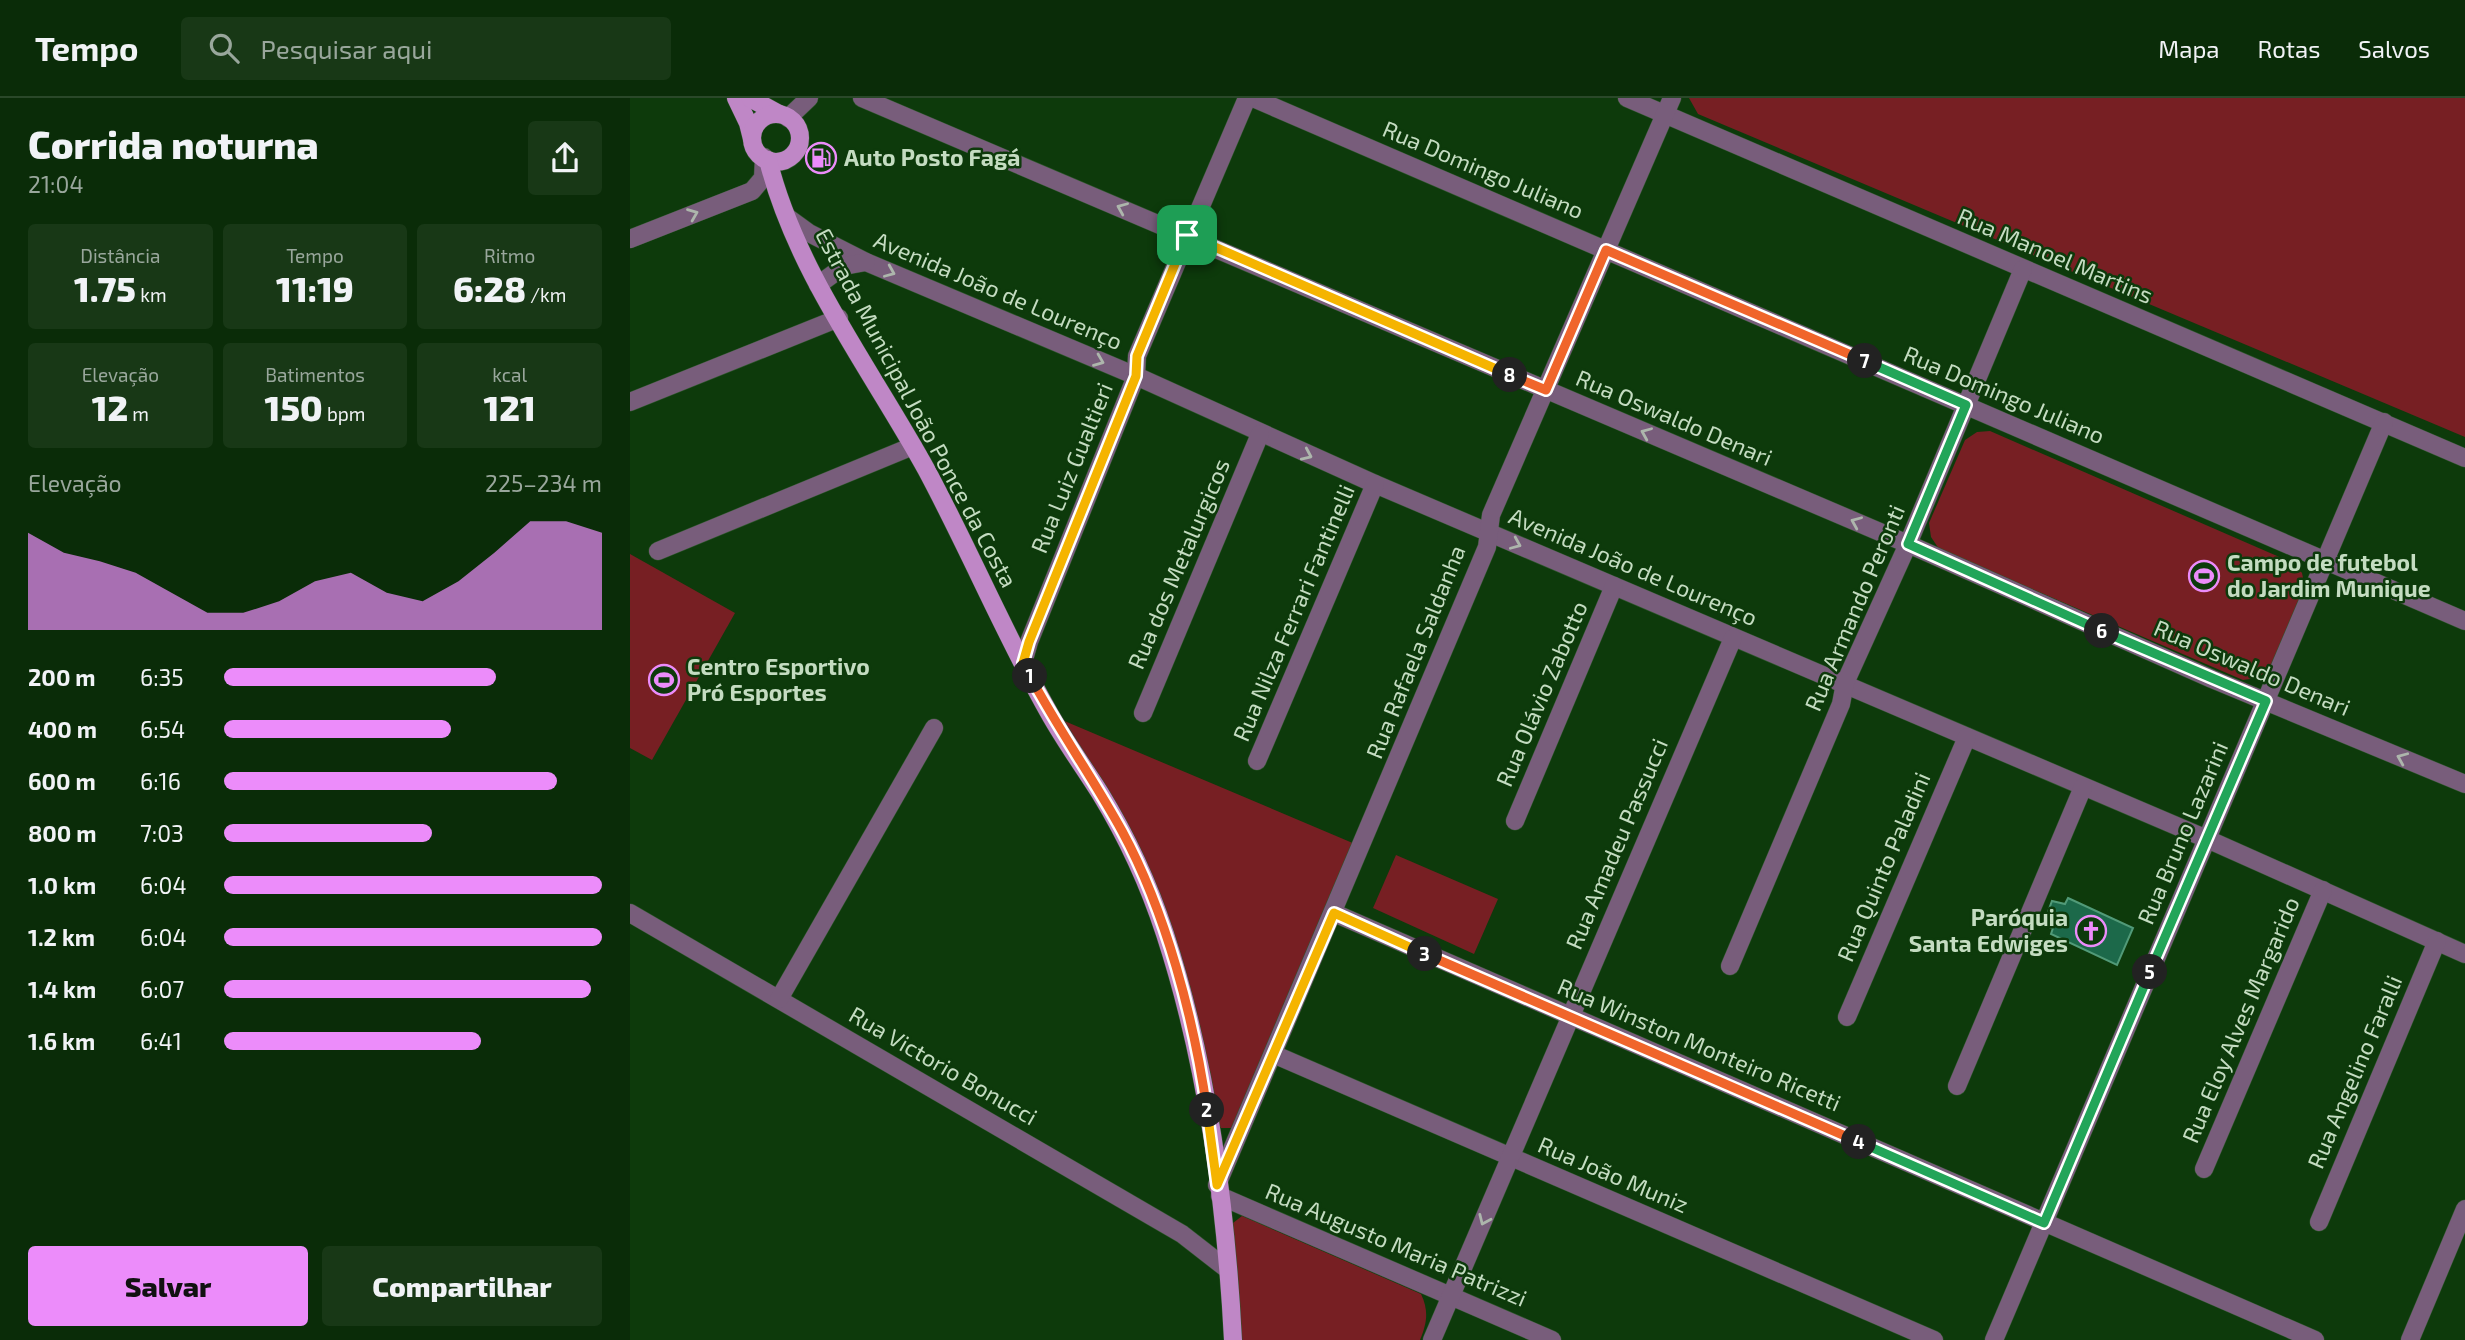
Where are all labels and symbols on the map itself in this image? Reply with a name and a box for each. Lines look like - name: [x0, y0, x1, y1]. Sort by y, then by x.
- street label: Rua Domingo Juliano: [1379, 114, 1588, 224]
- fuel station icon: Auto Posto Fagá: [804, 141, 838, 175]
- place label: Auto Posto Fagá: [844, 143, 1020, 171]
- street label: Rua Manoel Martins: [1953, 201, 2157, 309]
- one-way arrow: [1117, 202, 1129, 216]
- pin: [1157, 205, 1217, 265]
- one-way arrow: [687, 209, 699, 223]
- street label: Estrada Municipal João Ponce da Costa: [810, 223, 1024, 592]
- street label: Avenida João de Lourenço: [870, 225, 1127, 356]
- one-way arrow: [883, 264, 895, 278]
- street label: Rua Domingo Juliano: [1900, 339, 2109, 449]
- pin: 7: [1848, 344, 1882, 378]
- one-way arrow: [1092, 353, 1105, 367]
- pin: 8: [1492, 358, 1528, 392]
- street label: Rua Oswaldo Denari: [1572, 363, 1777, 471]
- street label: Rua Luiz Gualtieri: [1024, 378, 1118, 557]
- one-way arrow: [1641, 427, 1654, 441]
- one-way arrow: [1300, 446, 1312, 460]
- street label: Rua dos Metalurgicos: [1121, 454, 1235, 673]
- street label: Rua Nilza Ferrari Fantinelli: [1226, 480, 1360, 745]
- street label: Rua Armando Peronti: [1798, 500, 1910, 715]
- street label: Avenida João de Lourenço: [1505, 501, 1762, 632]
- one-way arrow: [1851, 516, 1863, 530]
- one-way arrow: [1509, 535, 1521, 549]
- street label: Rua Rafaela Saldanha: [1359, 541, 1471, 762]
- place label: Campo de futebol do Jardim Munique: [2227, 548, 2431, 602]
- sports icon: Campo de futebol do Jardim Munique: [2187, 559, 2221, 593]
- street label: Rua Olávio Zabotto: [1489, 597, 1593, 790]
- street label: Rua Oswaldo Denari: [2150, 613, 2355, 721]
- pin: 6: [2084, 614, 2120, 648]
- place label: Centro Esportivo Pró Esportes: [687, 652, 870, 706]
- pin: 1: [1012, 658, 1048, 694]
- sports icon: Centro Esportivo Pró Esportes: [647, 663, 681, 697]
- street label: Rua Amadeu Passucci: [1559, 734, 1673, 953]
- street label: Rua Bruno Lazarini: [2131, 737, 2233, 928]
- one-way arrow: [2397, 752, 2409, 766]
- street label: Rua Quinto Paladini: [1831, 768, 1936, 966]
- street label: Rua Eloy Alves Margarido: [2176, 893, 2305, 1147]
- place label: Paróquia Santa Edwiges: [1909, 903, 2068, 957]
- church icon: Paróquia Santa Edwiges: [2074, 914, 2108, 948]
- pin: 3: [1408, 936, 1442, 972]
- pin: 5: [2132, 954, 2168, 990]
- street label: Rua Angelino Faralli: [2301, 971, 2407, 1172]
- street label: Rua Winston Monteiro Ricetti: [1554, 972, 1845, 1117]
- street label: Rua Victorio Bonucci: [845, 1000, 1042, 1130]
- pin: 2: [1190, 1093, 1224, 1128]
- pin: 4: [1842, 1124, 1876, 1160]
- street label: Rua João Muniz: [1534, 1130, 1693, 1218]
- street label: Rua Augusto Maria Patrizzi: [1262, 1176, 1531, 1312]
- one-way arrow: [1478, 1213, 1492, 1226]

